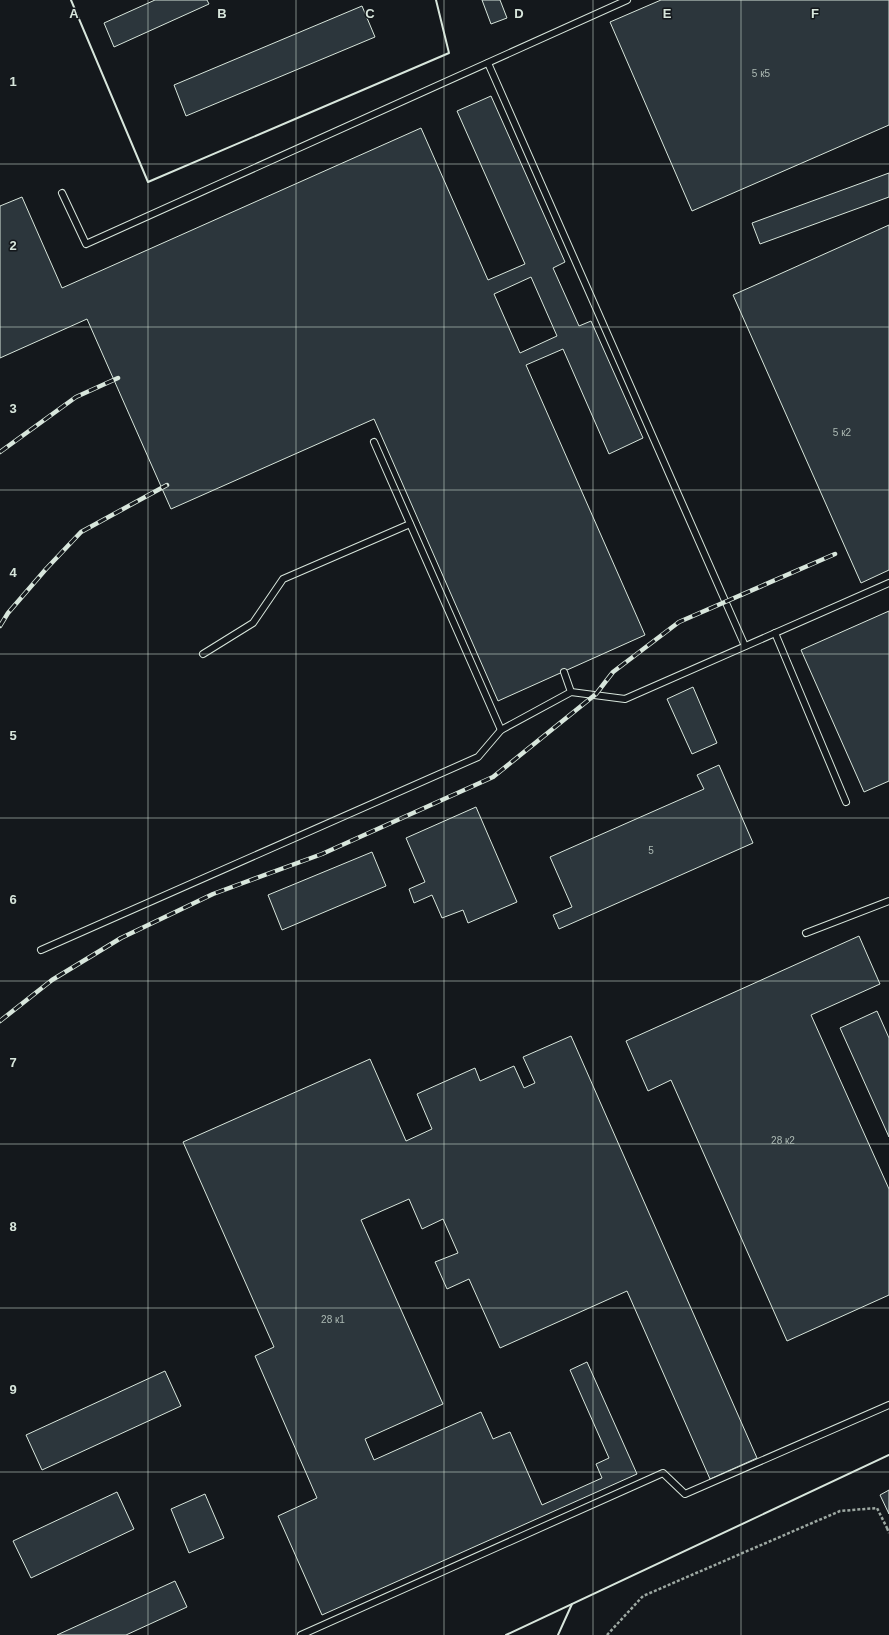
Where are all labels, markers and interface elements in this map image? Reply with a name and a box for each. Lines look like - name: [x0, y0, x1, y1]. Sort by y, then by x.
- text: A: [69, 6, 79, 21]
- text: B: [217, 6, 227, 21]
- text: C: [365, 6, 375, 21]
- text: D: [514, 6, 524, 21]
- text: E: [663, 6, 672, 21]
- text: F: [811, 6, 819, 21]
- house number: 5 к5: [752, 68, 771, 79]
- text: 1: [9, 74, 17, 89]
- text: 2: [9, 238, 17, 253]
- text: 3: [9, 401, 17, 416]
- house number: 5 к2: [833, 427, 852, 438]
- text: 4: [9, 565, 17, 580]
- text: 5: [9, 728, 17, 743]
- house number: 5: [648, 845, 654, 856]
- text: 6: [9, 892, 17, 907]
- text: 7: [9, 1055, 17, 1070]
- house number: 28 к2: [771, 1135, 795, 1146]
- text: 8: [9, 1219, 17, 1234]
- house number: 28 к1: [321, 1314, 345, 1325]
- text: 9: [9, 1382, 17, 1397]

